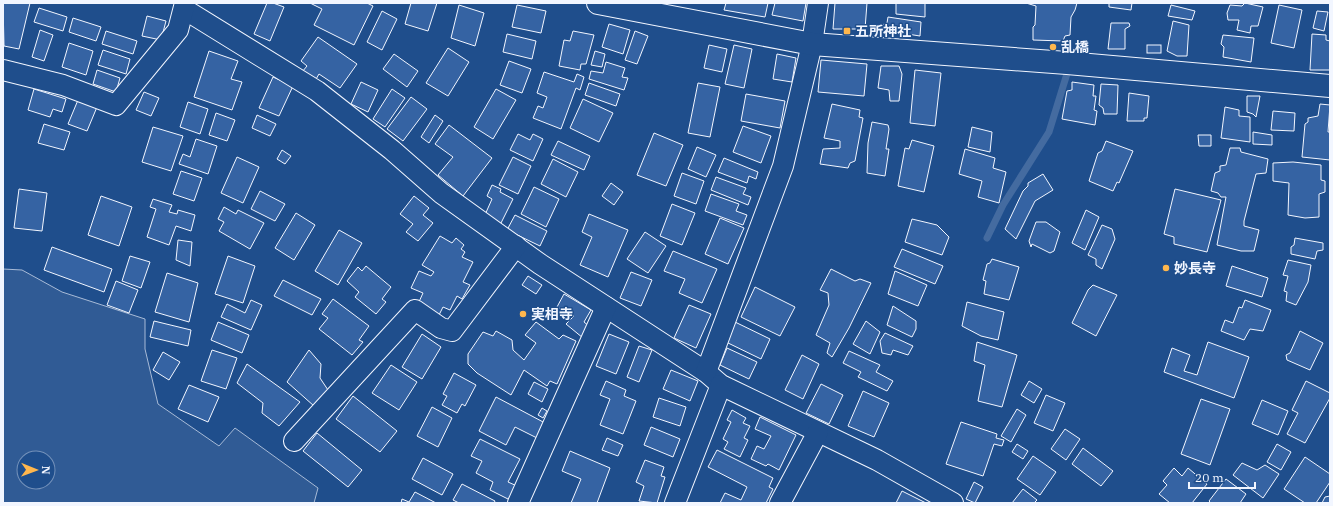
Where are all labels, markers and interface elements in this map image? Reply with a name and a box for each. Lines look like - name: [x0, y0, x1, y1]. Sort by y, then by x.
- place label: 五所神社: [855, 22, 911, 40]
- marker: 五所神社: [842, 26, 852, 36]
- place label: 乱橋: [1061, 38, 1089, 56]
- marker: 乱橋: [1048, 42, 1058, 52]
- place label: 妙長寺: [1174, 259, 1216, 277]
- marker: 妙長寺: [1161, 263, 1171, 273]
- place label: 実相寺: [531, 305, 573, 323]
- marker: 実相寺: [518, 309, 528, 319]
- north arrow: [16, 450, 56, 490]
- scale bar: [1189, 464, 1255, 490]
- text: N: [39, 466, 53, 475]
- text: 20 m: [1195, 470, 1224, 485]

